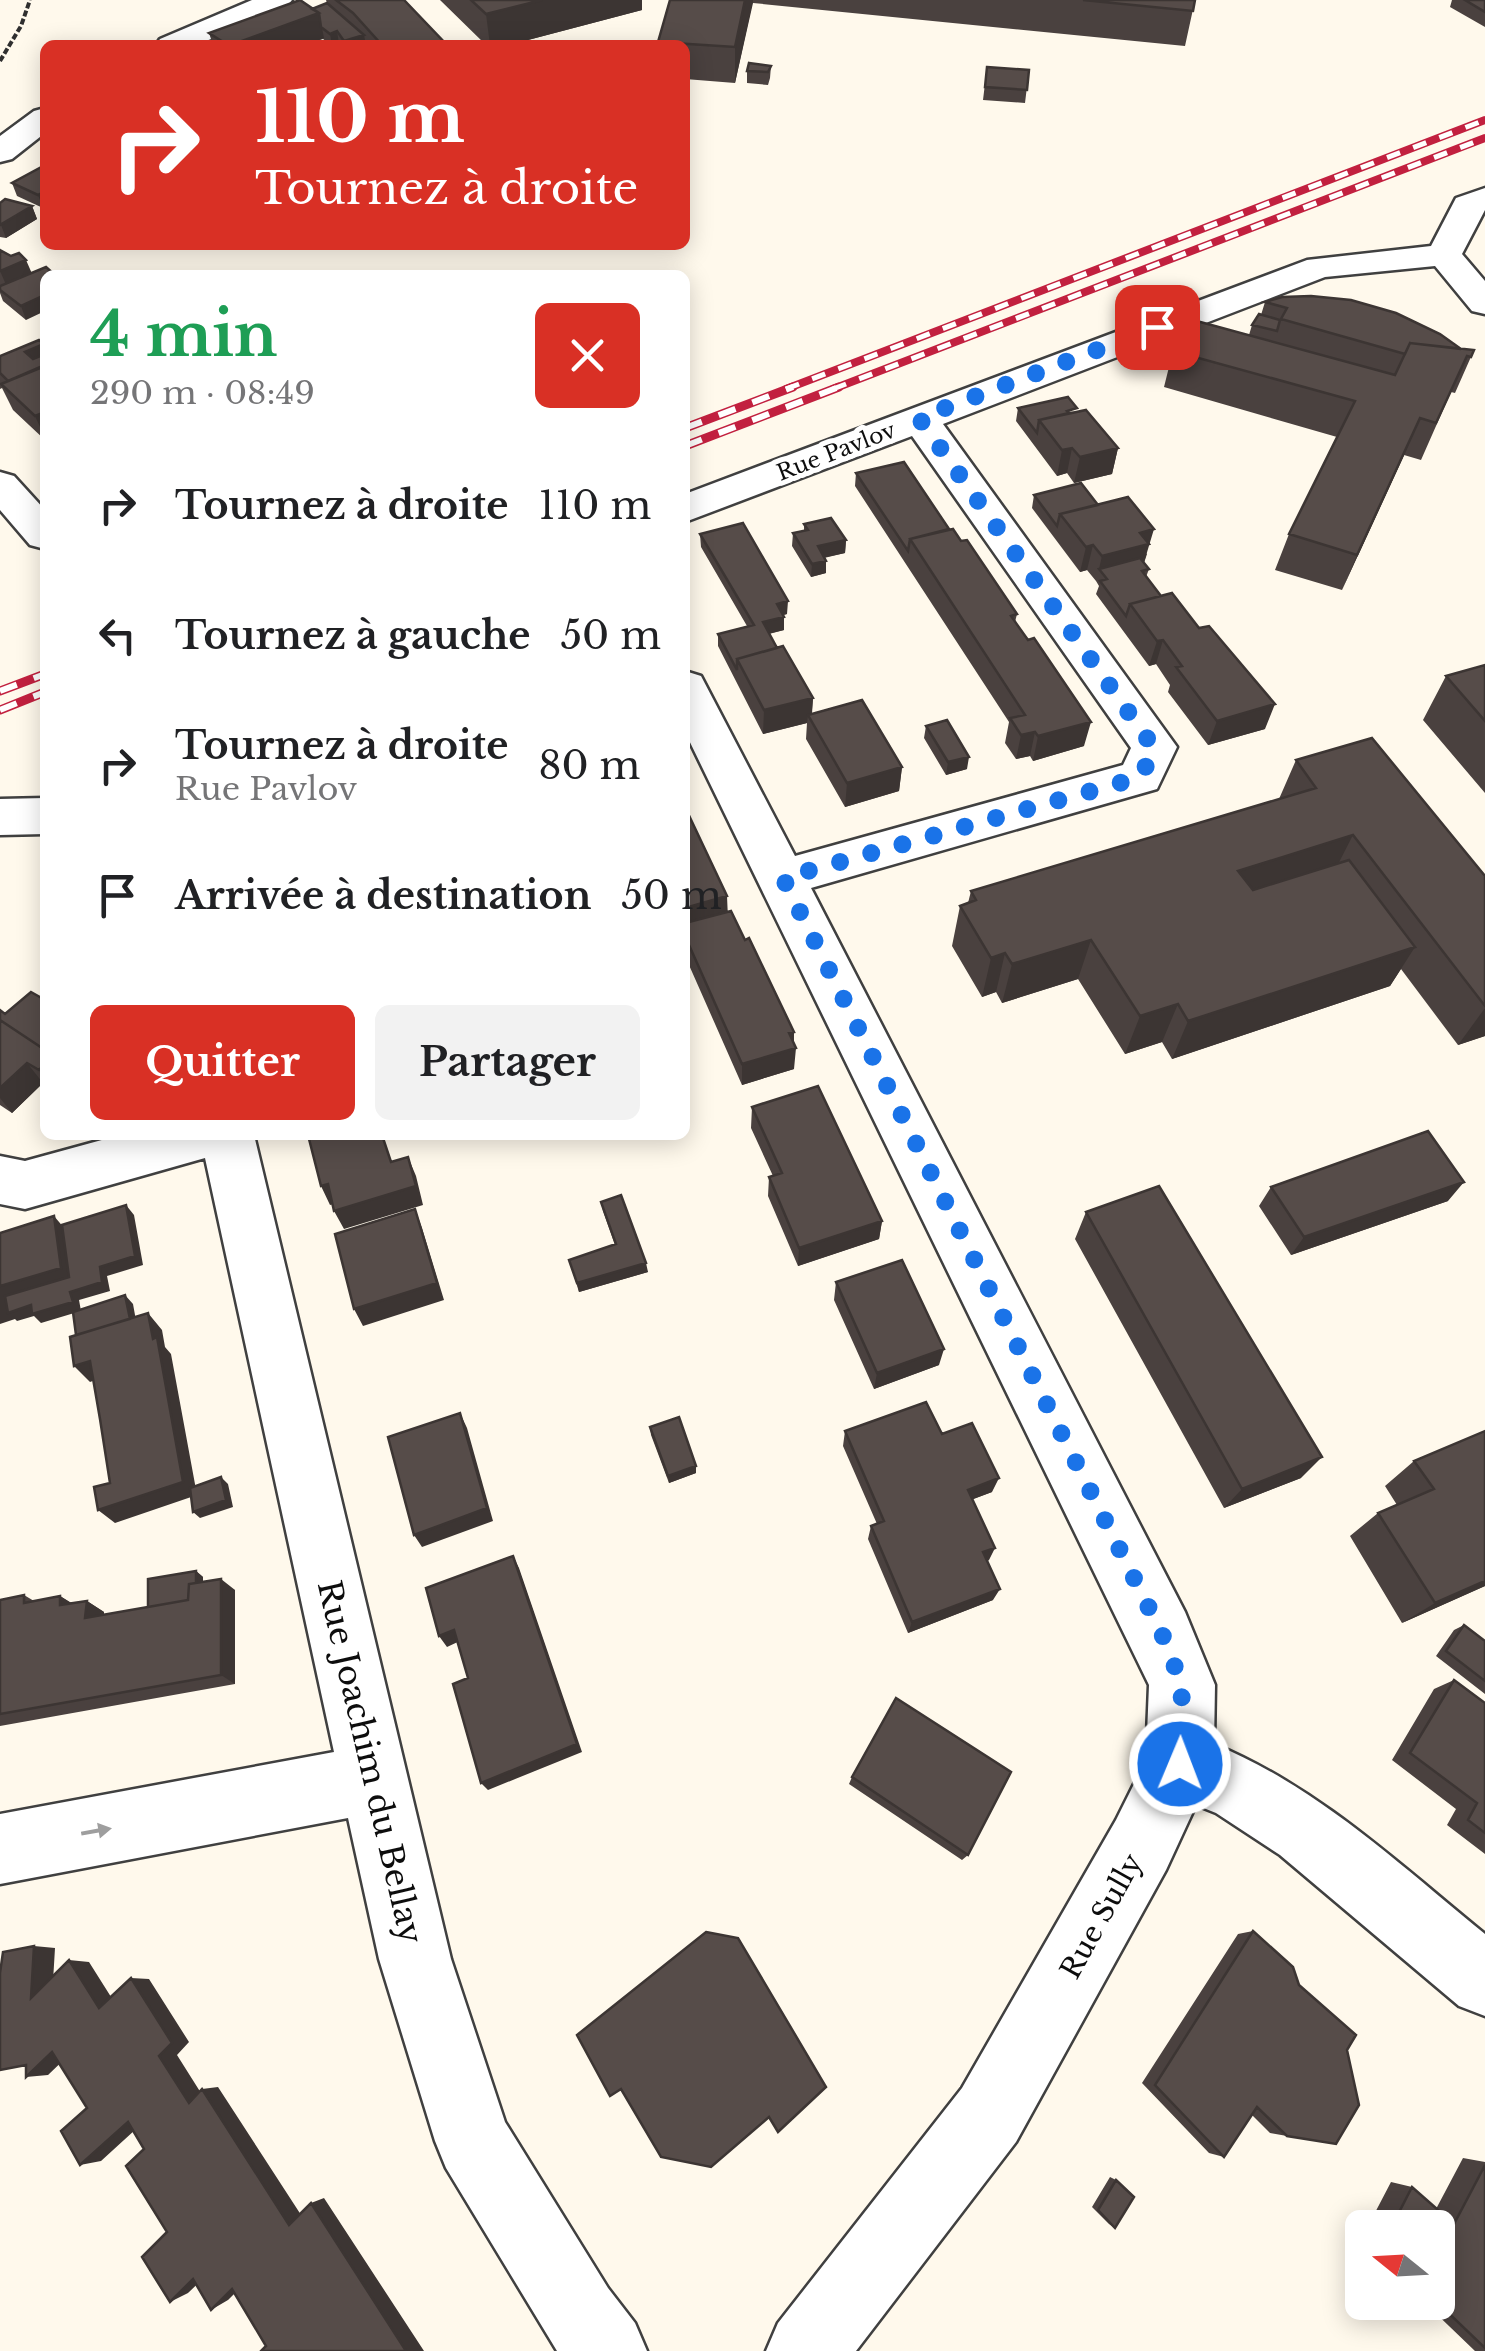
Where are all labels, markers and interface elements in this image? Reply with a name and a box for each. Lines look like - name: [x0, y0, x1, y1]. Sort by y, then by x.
- text: 110 m: [255, 74, 465, 161]
- icon: right: [90, 80, 220, 210]
- text: Tournez à droite: [255, 160, 638, 216]
- pin: [1115, 285, 1200, 370]
- text: 4 min: [90, 298, 277, 372]
- icon: arrive: [1130, 300, 1185, 355]
- button: close: [535, 303, 640, 408]
- text: 290 m · 08:49: [90, 373, 315, 413]
- street label: Rue Pavlov: [773, 416, 900, 487]
- icon: right: [90, 478, 145, 533]
- text: Tournez à droite: [175, 482, 508, 529]
- text: 110 m: [538, 482, 651, 529]
- icon: left: [90, 608, 145, 663]
- text: Tournez à gauche: [175, 612, 531, 659]
- text: 50 m: [561, 612, 661, 659]
- text: Tournez à droite: [175, 722, 508, 769]
- icon: right: [90, 738, 145, 793]
- text: 80 m: [538, 742, 640, 789]
- text: Rue Pavlov: [175, 769, 357, 809]
- icon: arrive: [90, 868, 145, 923]
- text: Arrivée à destination: [175, 872, 591, 919]
- text: 50 m: [621, 872, 722, 919]
- button: Quitter: [90, 1005, 355, 1120]
- button: Partager: [375, 1005, 640, 1120]
- street label: Rue Joachim du Bellay: [309, 1576, 431, 1948]
- position arrow: [1128, 1712, 1232, 1816]
- one-way arrow: [81, 1823, 112, 1838]
- street label: Rue Sully: [1053, 1847, 1150, 1985]
- north arrow: [1345, 2210, 1455, 2320]
- map controls: [1345, 2210, 1455, 2320]

